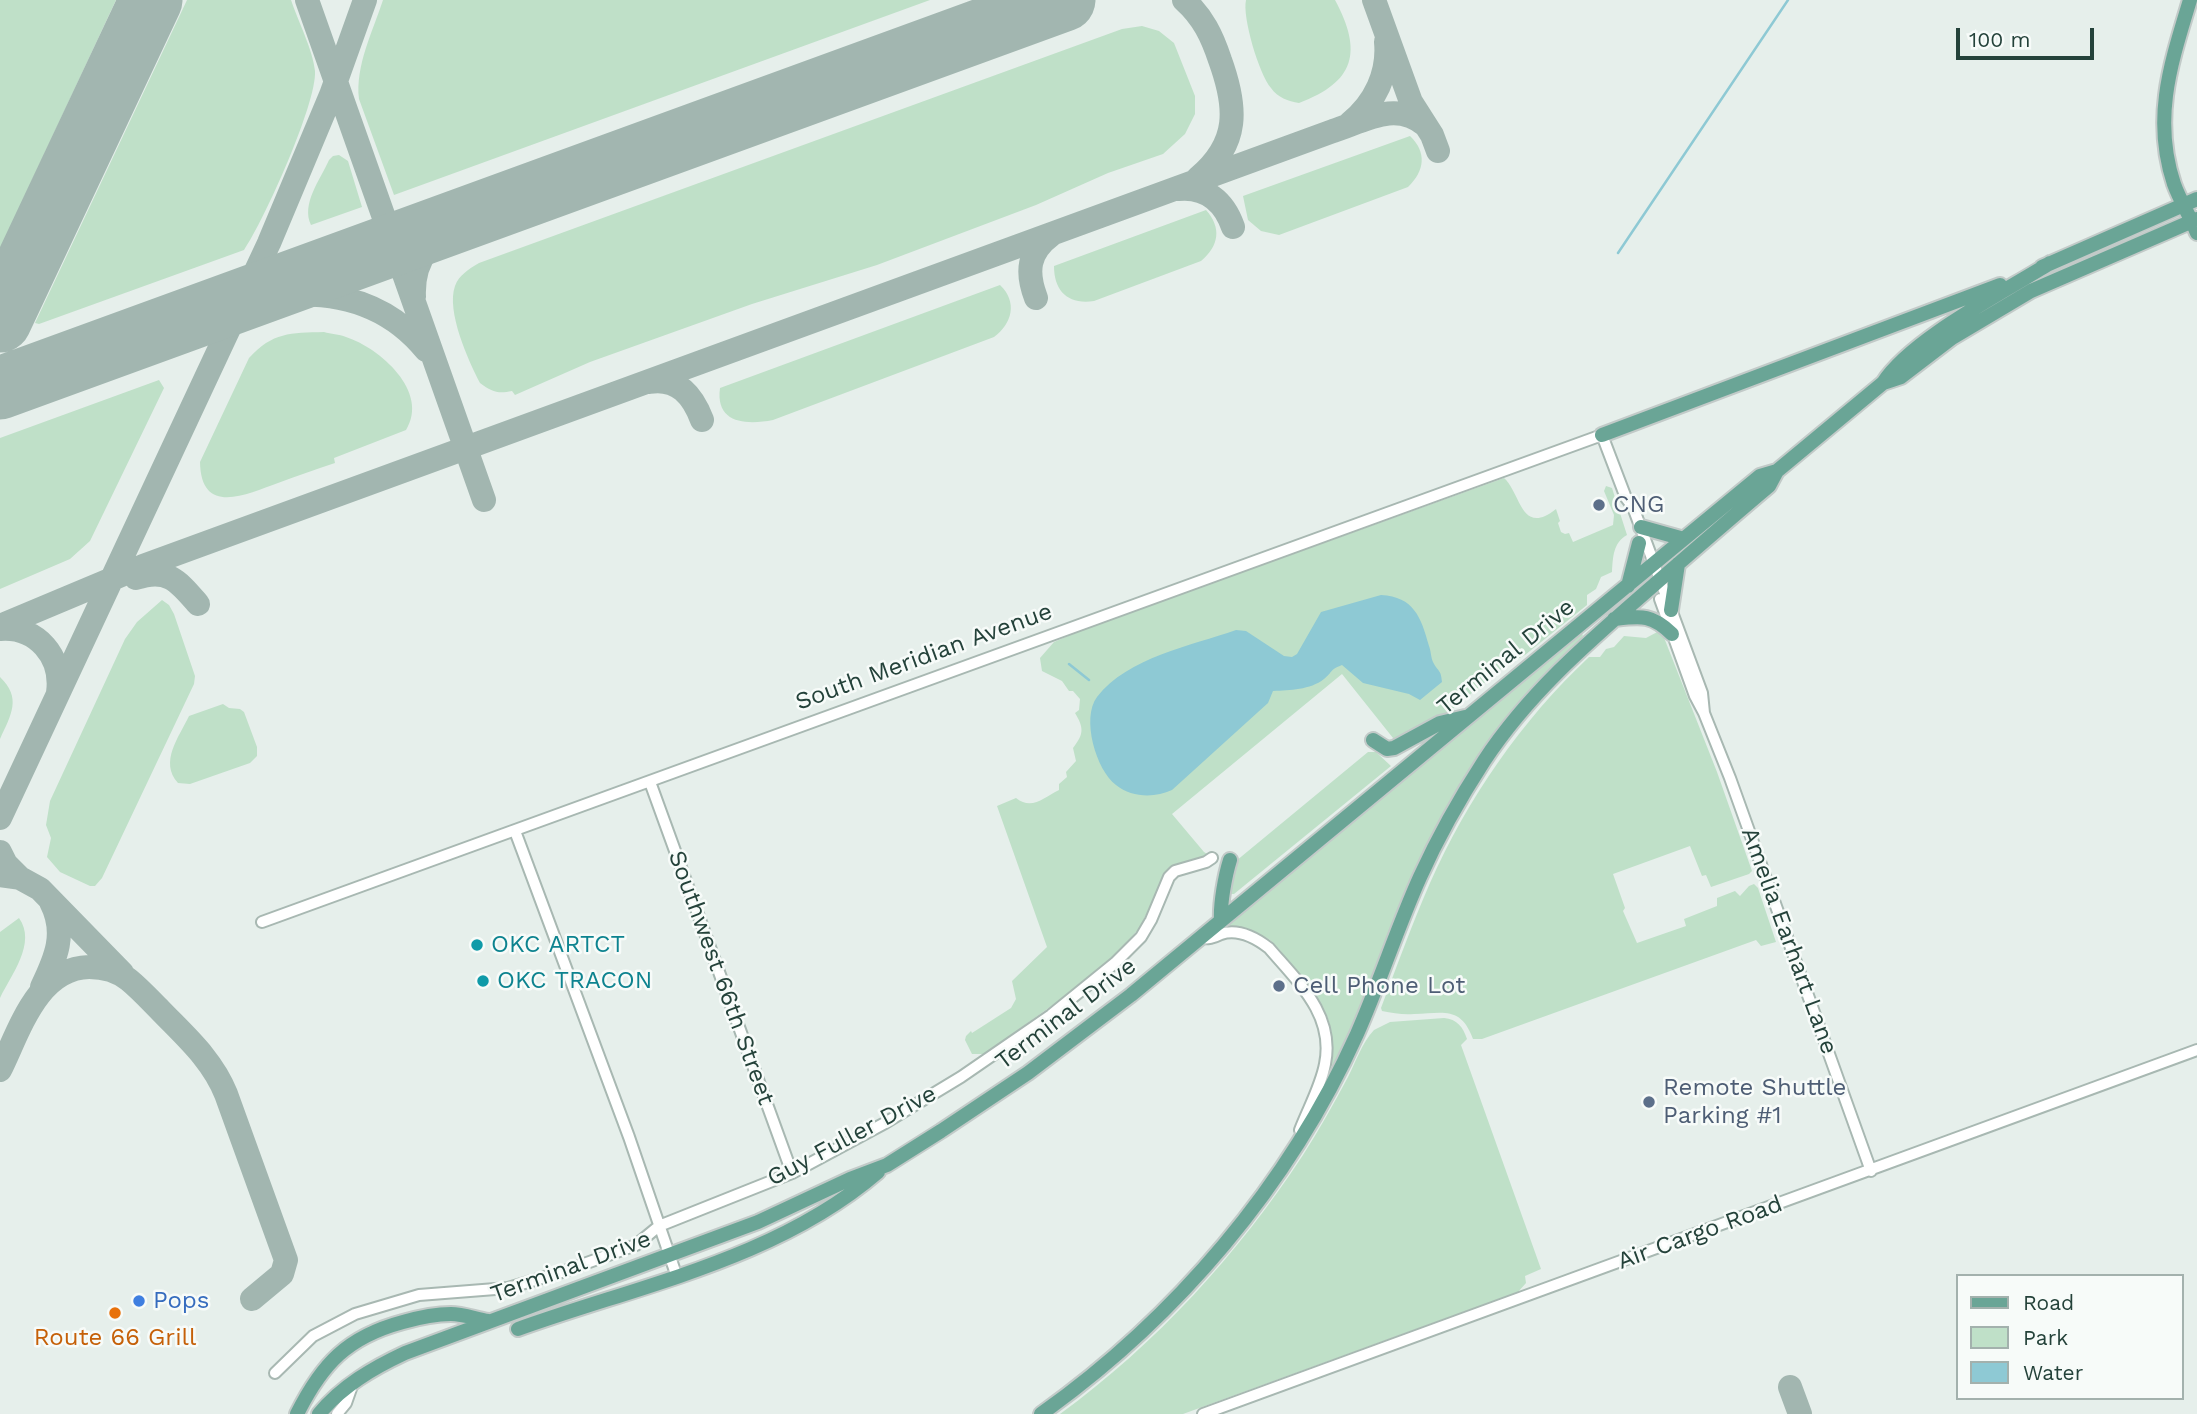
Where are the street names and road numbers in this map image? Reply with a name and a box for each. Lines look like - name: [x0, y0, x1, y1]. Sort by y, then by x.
- street label: Terminal Drive: [1431, 593, 1581, 721]
- street label: South Meridian Avenue: [792, 597, 1056, 717]
- street label: Amelia Earhart Lane: [1735, 824, 1843, 1058]
- street label: Southwest 66th Street: [662, 847, 780, 1109]
- street label: Terminal Drive: [990, 952, 1142, 1076]
- street label: Guy Fuller Drive: [763, 1079, 941, 1193]
- street label: Air Cargo Road: [1614, 1190, 1786, 1276]
- street label: Terminal Drive: [487, 1225, 655, 1309]

